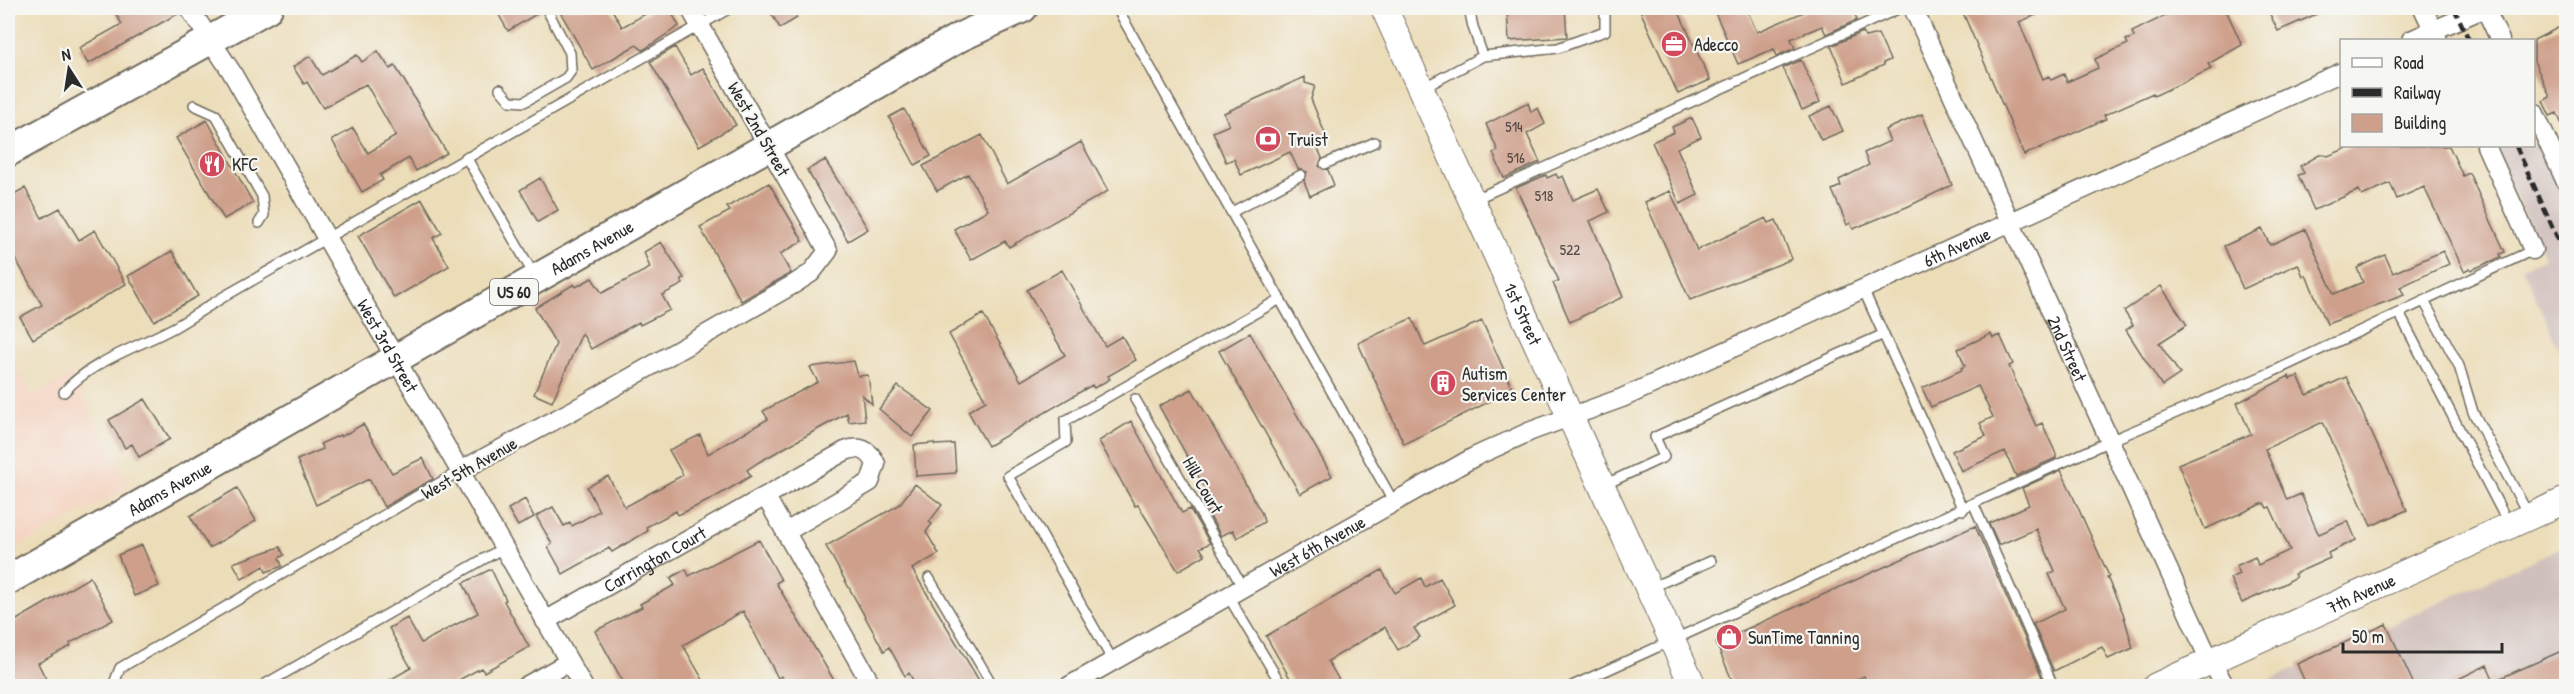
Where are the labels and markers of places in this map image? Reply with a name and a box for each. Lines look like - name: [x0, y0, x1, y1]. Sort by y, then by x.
- office icon: Adecco: [1659, 29, 1689, 59]
- place label: Adecco: [1694, 32, 1738, 57]
- bank icon: Truist: [1253, 124, 1283, 154]
- place label: Truist: [1288, 127, 1329, 152]
- restaurant icon: KFC: [197, 149, 227, 179]
- place label: KFC: [232, 152, 258, 177]
- place label: Autism Services Center: [1462, 361, 1566, 407]
- building icon: Autism Services Center: [1428, 368, 1458, 398]
- shop icon: SunTime Tanning: [1714, 622, 1744, 652]
- place label: SunTime Tanning: [1748, 625, 1860, 650]

